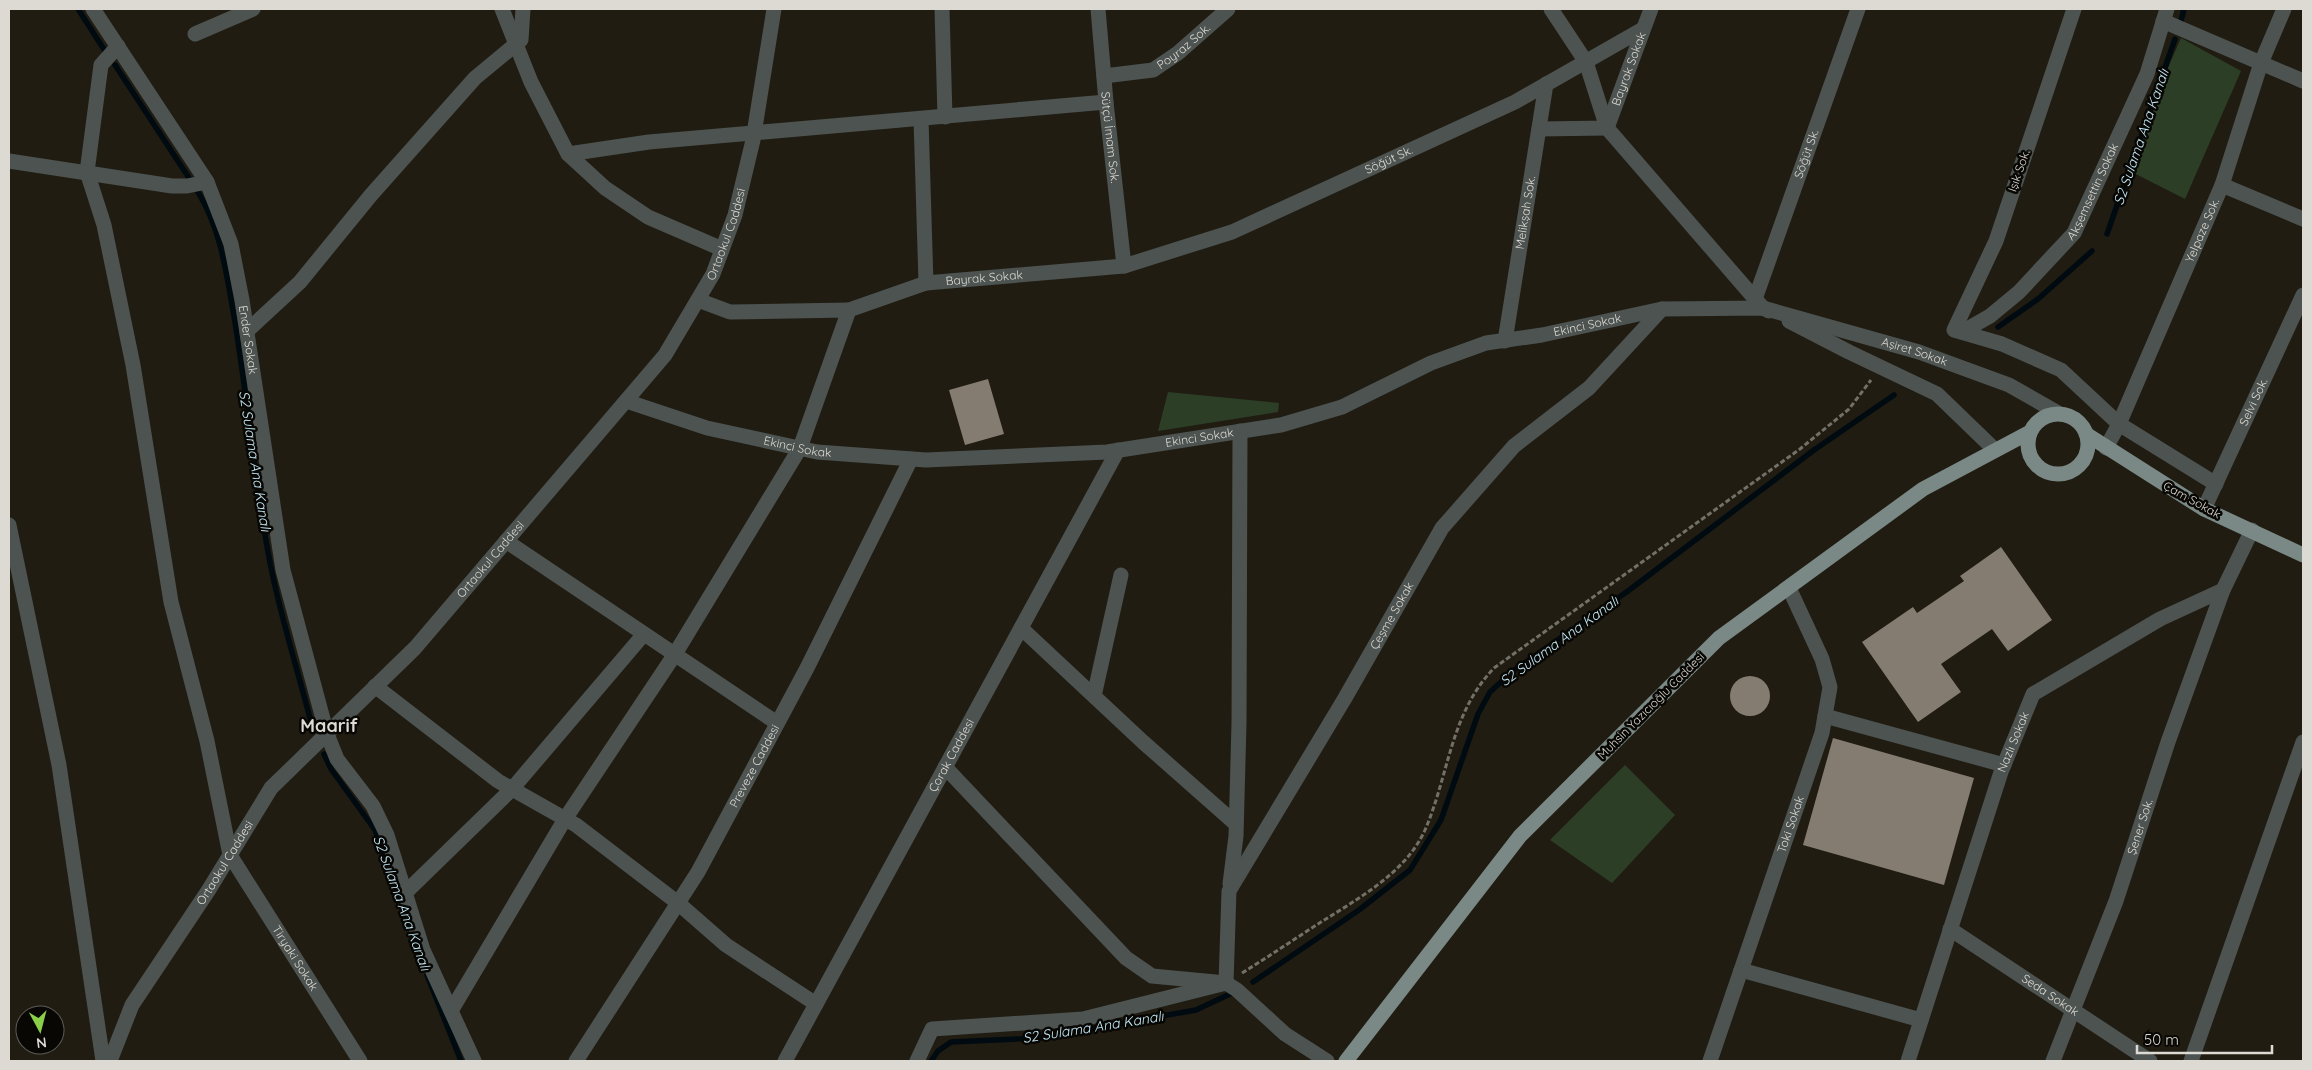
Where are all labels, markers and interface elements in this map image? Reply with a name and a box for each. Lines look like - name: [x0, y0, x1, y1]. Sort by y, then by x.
- street label: Poyraz Sok.: [1154, 20, 1213, 72]
- street label: Bayrak Sokak: [1608, 30, 1649, 108]
- water label: S2 Sulama Ana Kanalı: [2109, 66, 2173, 207]
- street label: Sütçü İmam Sok.: [1098, 91, 1123, 184]
- street label: Söğüt Sk.: [1790, 127, 1822, 180]
- street label: Akşemsettin Sokak: [2063, 141, 2121, 243]
- street label: Söğüt Sk.: [1362, 142, 1415, 177]
- street label: Işık Sok.: [2004, 148, 2033, 194]
- street label: Melikşah Sok.: [1512, 175, 1538, 250]
- street label: Ortaokul Caddesi: [703, 187, 748, 283]
- street label: Yelpaze Sok.: [2181, 196, 2222, 265]
- street label: Bayrak Sokak: [945, 267, 1023, 288]
- street label: Ender Sokak: [236, 304, 261, 375]
- street label: Ekinci Sokak: [1552, 310, 1623, 339]
- street label: Aşiret Sokak: [1880, 334, 1950, 369]
- street label: Selvi Sok.: [2236, 375, 2271, 428]
- water label: S2 Sulama Ana Kanalı: [235, 389, 275, 534]
- street label: Ekinci Sokak: [1164, 424, 1235, 450]
- street label: Ekinci Sokak: [762, 433, 832, 460]
- street label: Çam Sokak: [2161, 478, 2224, 521]
- street label: Ortaokul Caddesi: [453, 518, 527, 601]
- street label: Çeşme Sokak: [1366, 579, 1417, 652]
- water label: S2 Sulama Ana Kanalı: [1496, 591, 1623, 690]
- street label: Muhsin Yazıcıoğlu Caddesi: [1594, 649, 1707, 762]
- street label: Nazlı Sokak: [1994, 709, 2032, 775]
- district label: Maarif: [300, 714, 358, 737]
- street label: Çorak Caddesi: [925, 716, 977, 794]
- street label: Preveze Caddesi: [726, 722, 782, 810]
- street label: Toki Sokak: [1774, 794, 1807, 855]
- street label: Şener Sok.: [2124, 797, 2156, 856]
- street label: Ortaokul Caddesi: [193, 818, 256, 908]
- water label: S2 Sulama Ana Kanalı: [369, 833, 435, 974]
- street label: Tiryaki Sokak: [269, 922, 322, 994]
- street label: Seda Sokak: [2019, 970, 2082, 1019]
- north arrow: [15, 1005, 65, 1055]
- water label: S2 Sulama Ana Kanalı: [1021, 1007, 1166, 1047]
- scale bar: [2137, 1022, 2272, 1054]
- text: 50 m: [2144, 1030, 2179, 1049]
- text: N: [35, 1033, 48, 1052]

